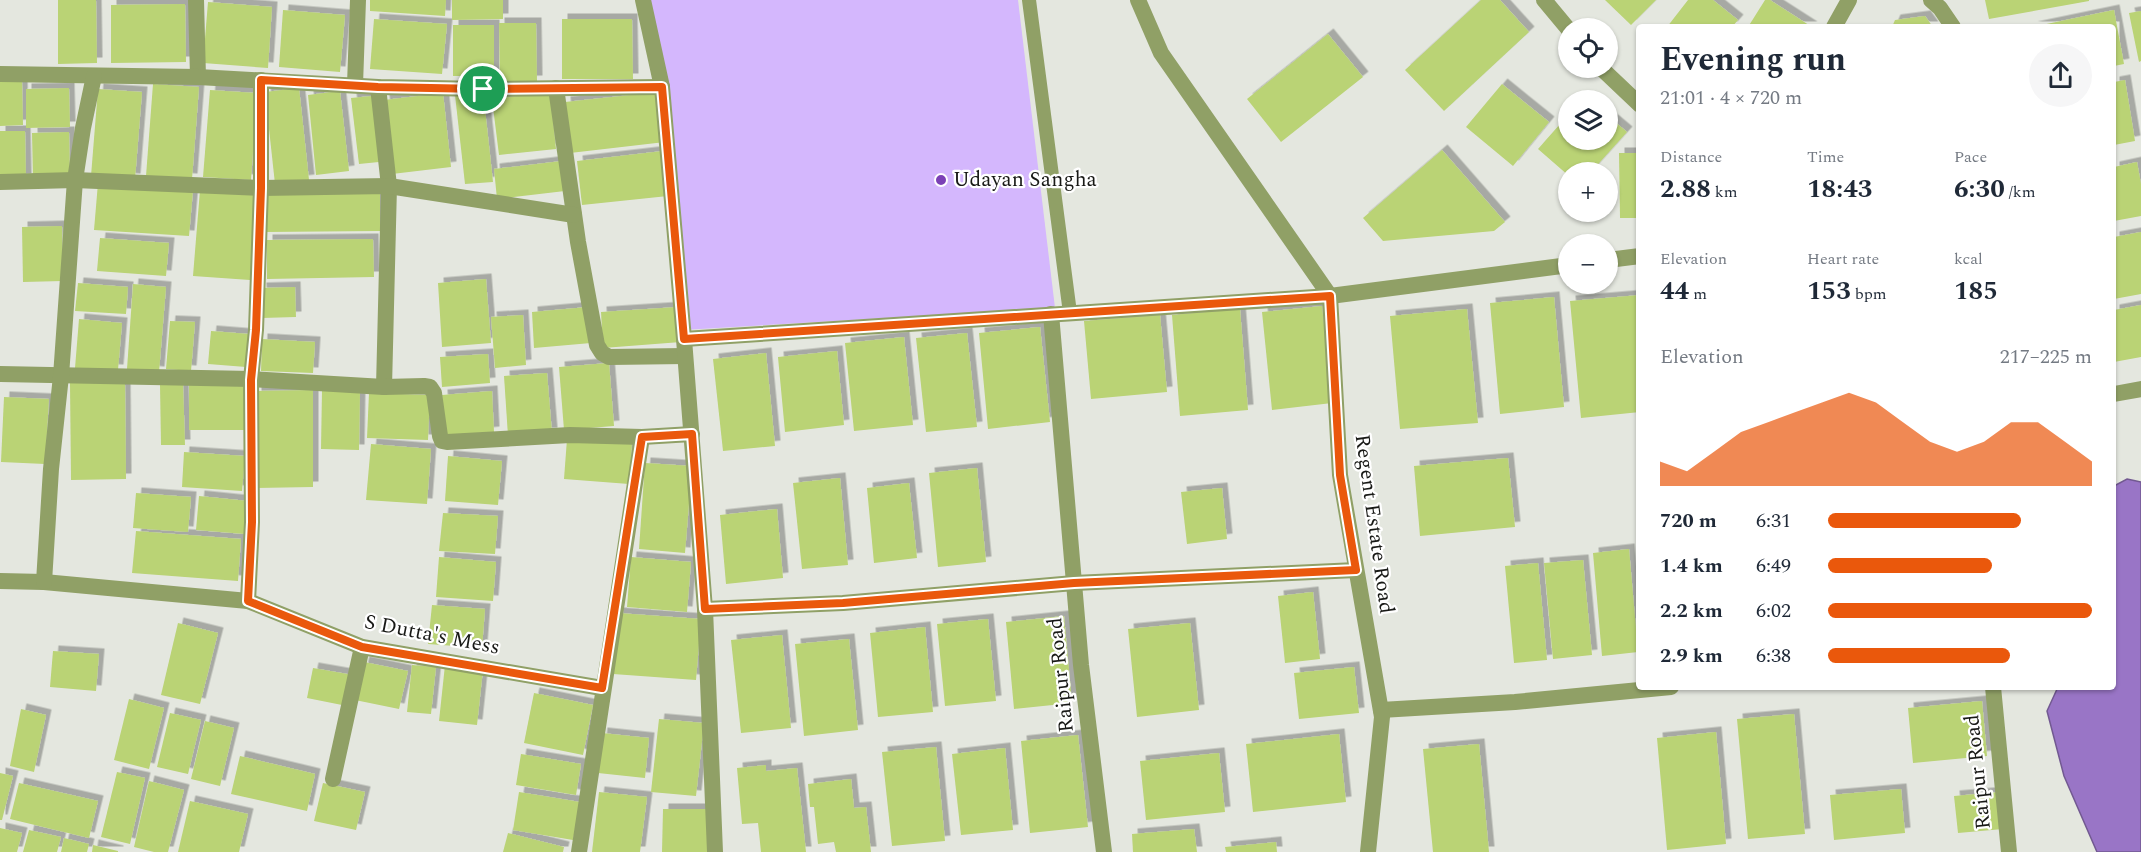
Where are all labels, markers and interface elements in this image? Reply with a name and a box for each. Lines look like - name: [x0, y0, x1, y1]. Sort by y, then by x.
- map controls: [1558, 18, 1618, 294]
- button: locate: [1558, 18, 1618, 78]
- text: Evening run: [1660, 35, 1846, 85]
- button: share: [2029, 44, 2092, 107]
- pin: [457, 63, 508, 114]
- icon: arrive: [466, 72, 499, 105]
- text: 21:01 · 4 × 720 m: [1660, 83, 1802, 113]
- button: layers: [1558, 90, 1618, 150]
- text: Distance: [1660, 145, 1722, 169]
- text: Time: [1807, 145, 1844, 169]
- text: Pace: [1954, 145, 1987, 169]
- button: +: [1558, 162, 1618, 222]
- place label: Udayan Sangha: [953, 164, 1098, 196]
- text: 2.88: [1660, 169, 1711, 209]
- text: 18:43: [1807, 169, 1872, 209]
- text: 6:30: [1954, 169, 2005, 209]
- marker: Udayan Sangha: [934, 173, 948, 187]
- text: km: [1711, 180, 1737, 204]
- text: /km: [2005, 180, 2035, 204]
- button: −: [1558, 234, 1618, 294]
- text: Elevation: [1660, 247, 1727, 271]
- text: Heart rate: [1807, 247, 1879, 271]
- text: kcal: [1954, 247, 1983, 271]
- text: 44: [1660, 271, 1689, 311]
- text: 153: [1807, 271, 1851, 311]
- text: 185: [1954, 271, 1998, 311]
- text: m: [1689, 282, 1707, 306]
- text: bpm: [1851, 282, 1887, 306]
- text: Elevation: [1660, 342, 1744, 372]
- text: 217–225 m: [2000, 342, 2092, 372]
- street label: Regent Estate Road: [1346, 432, 1402, 616]
- text: 720 m: [1660, 506, 1717, 536]
- text: 6:31: [1756, 506, 1791, 536]
- text: 1.4 km: [1660, 551, 1723, 581]
- text: 6:49: [1756, 551, 1791, 581]
- text: 2.2 km: [1660, 596, 1723, 626]
- text: 6:02: [1756, 596, 1791, 626]
- street label: S Dutta's Mess: [362, 606, 502, 664]
- street label: Raipur Road: [1039, 616, 1083, 734]
- text: 2.9 km: [1660, 641, 1723, 671]
- text: 6:38: [1756, 641, 1791, 671]
- street label: Raipur Road: [1956, 713, 2000, 831]

